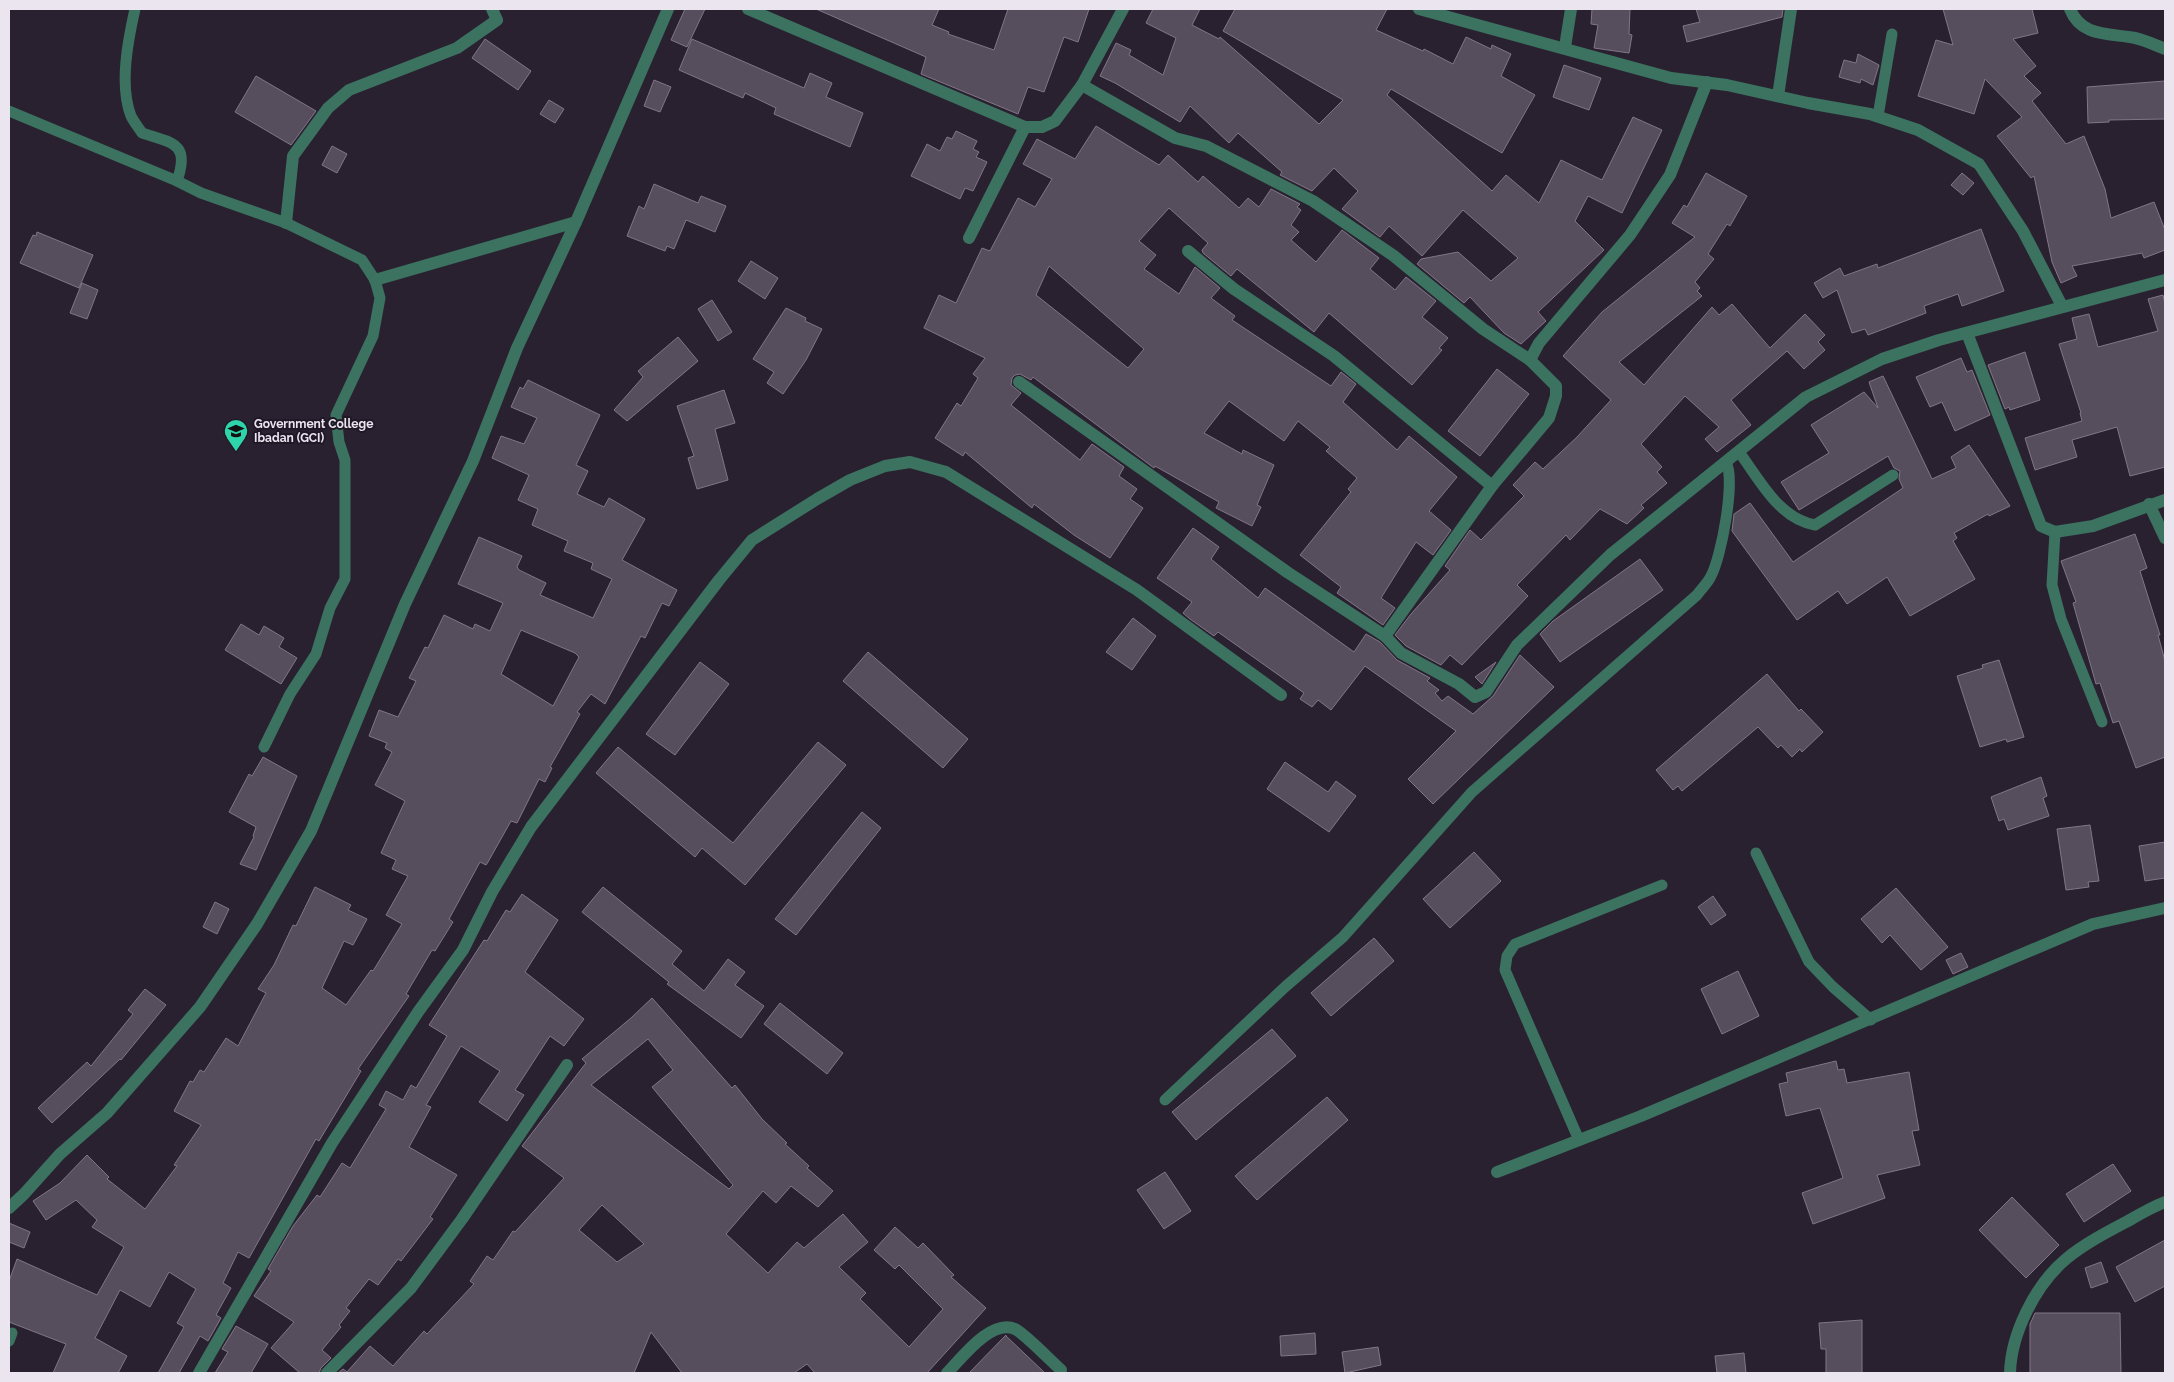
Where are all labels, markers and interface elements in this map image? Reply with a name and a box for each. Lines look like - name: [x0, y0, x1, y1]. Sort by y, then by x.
- place label: Government College Ibadan (GCI): [254, 417, 373, 445]
- school or university icon: Government College Ibadan (GCI): [223, 418, 249, 452]

